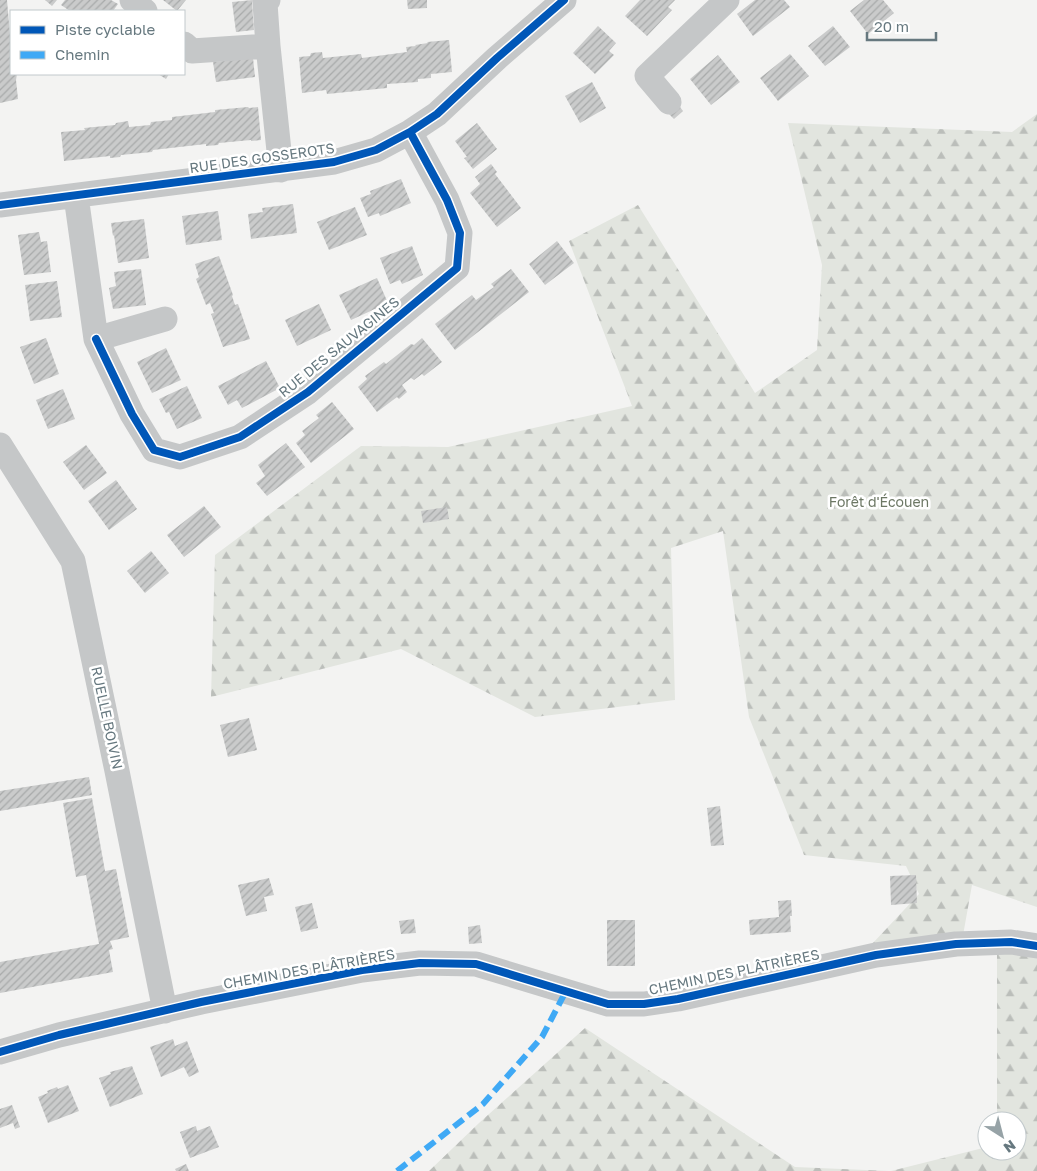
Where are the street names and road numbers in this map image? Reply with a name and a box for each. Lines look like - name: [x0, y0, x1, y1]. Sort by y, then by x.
- street label: RUE DES GOSSEROTS: [188, 139, 336, 176]
- street label: RUE DES SAUVAGINES: [275, 293, 402, 400]
- street label: RUELLE BOIVIN: [88, 665, 127, 771]
- street label: CHEMIN DES PLÂTRIÈRES: [222, 945, 396, 992]
- street label: CHEMIN DES PLÂTRIÈRES: [647, 945, 821, 998]

